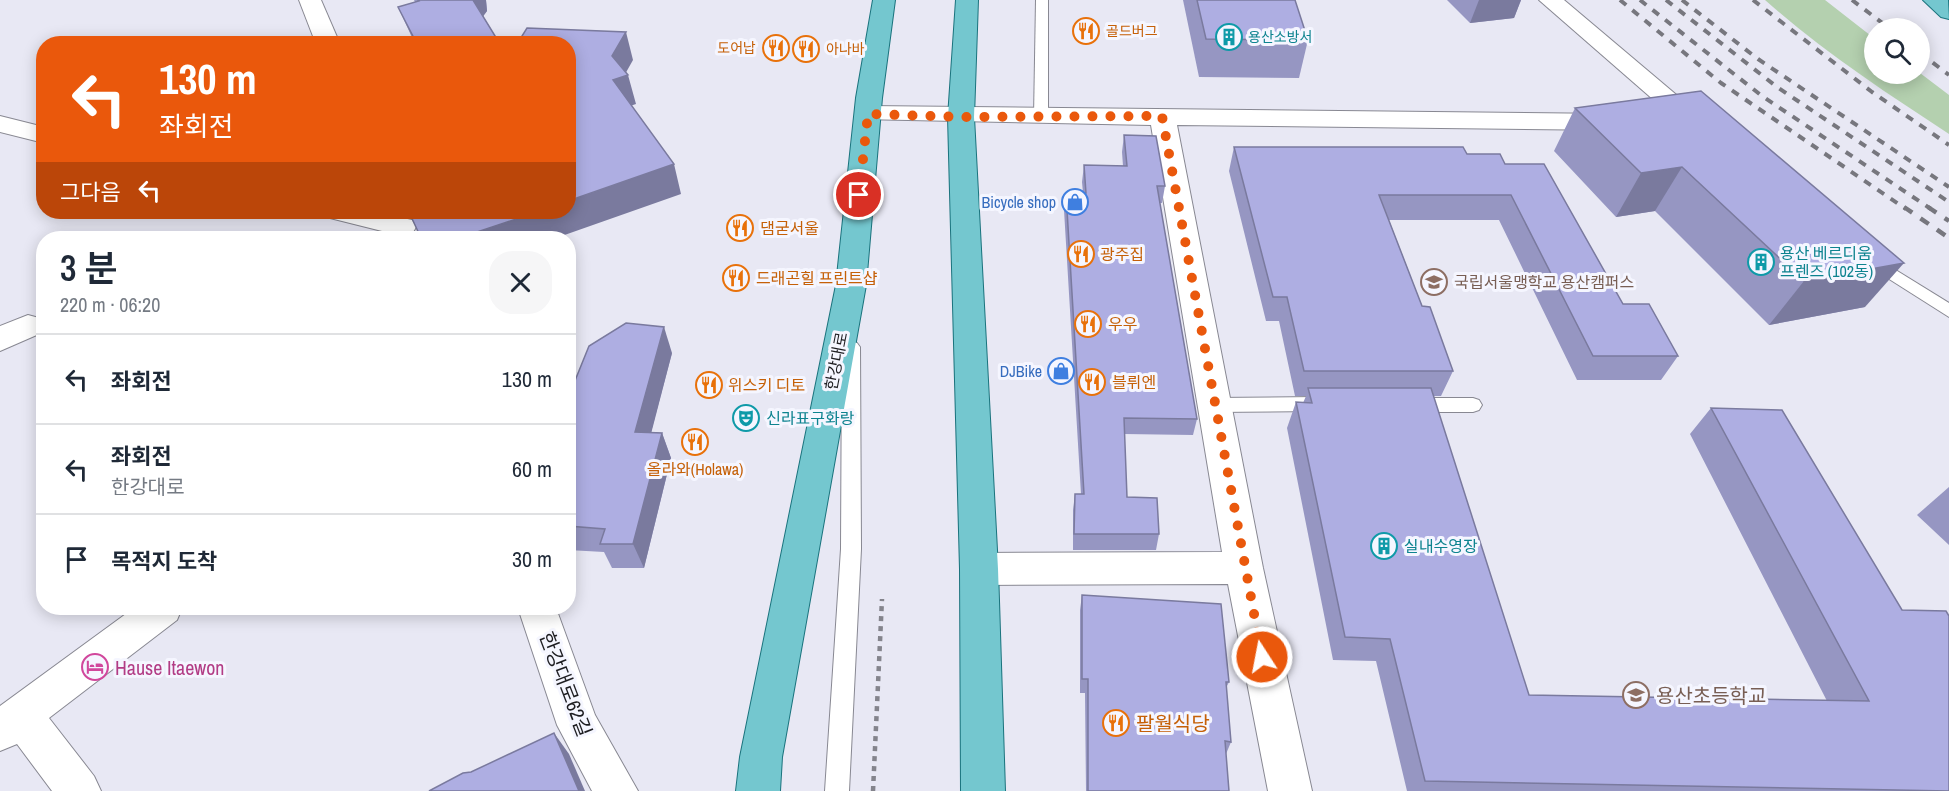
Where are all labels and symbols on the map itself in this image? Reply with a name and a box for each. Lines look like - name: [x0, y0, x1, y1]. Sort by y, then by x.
- restaurant icon: 골드버그: [1071, 16, 1101, 46]
- place label: 골드버그: [1106, 22, 1158, 40]
- building icon: 용산소방서: [1214, 22, 1244, 52]
- place label: 용산소방서: [1248, 28, 1312, 46]
- restaurant icon: 도어납: [761, 33, 791, 63]
- restaurant icon: 아나바: [791, 34, 821, 64]
- place label: 도어납: [717, 39, 756, 57]
- place label: 아나바: [826, 40, 865, 58]
- pin: [833, 169, 884, 220]
- shop icon: Bicycle shop: [1060, 187, 1090, 217]
- place label: Bicycle shop: [982, 191, 1056, 213]
- restaurant icon: 댐굳서울: [725, 213, 755, 243]
- place label: 댐굳서울: [760, 217, 819, 239]
- restaurant icon: 광주집: [1066, 239, 1096, 269]
- place label: 용산 베르디움 프렌즈 (102동): [1780, 242, 1873, 282]
- place label: 광주집: [1100, 243, 1144, 265]
- building icon: 용산 베르디움 프렌즈 (102동): [1746, 247, 1776, 277]
- restaurant icon: 드래곤힐 프린트샵: [721, 263, 751, 293]
- place label: 드래곤힐 프린트샵: [756, 267, 878, 289]
- school or university icon: 국립서울맹학교 용산캠퍼스: [1419, 267, 1449, 297]
- place label: 국립서울맹학교 용산캠퍼스: [1454, 271, 1634, 293]
- restaurant icon: 우우: [1073, 309, 1103, 339]
- place label: 우우: [1108, 313, 1137, 335]
- street label: 한강대로: [820, 330, 852, 392]
- shop icon: DJBike: [1046, 356, 1076, 386]
- place label: DJBike: [1000, 360, 1042, 382]
- restaurant icon: 블뤼엔: [1077, 367, 1107, 397]
- restaurant icon: 위스키 디토: [694, 370, 724, 400]
- place label: 블뤼엔: [1112, 371, 1156, 393]
- place label: 위스키 디토: [728, 374, 805, 396]
- theatre icon: 신라표구화랑: [731, 403, 761, 433]
- place label: 신라표구화랑: [766, 407, 855, 429]
- restaurant icon: 올라와(Holawa): [680, 427, 710, 457]
- place label: 올라와(Holawa): [647, 458, 743, 480]
- building icon: 실내수영장: [1369, 531, 1399, 561]
- place label: 실내수영장: [1404, 535, 1478, 557]
- position arrow: [1230, 625, 1294, 689]
- street label: 한강대로62길: [534, 628, 598, 740]
- hotel icon: Hause Itaewon: [80, 652, 110, 682]
- place label: Hause Itaewon: [115, 654, 224, 681]
- school or university icon: 용산초등학교: [1621, 680, 1651, 710]
- place label: 용산초등학교: [1656, 682, 1766, 709]
- restaurant icon: 팔월식당: [1101, 708, 1131, 738]
- place label: 팔월식당: [1136, 710, 1210, 737]

